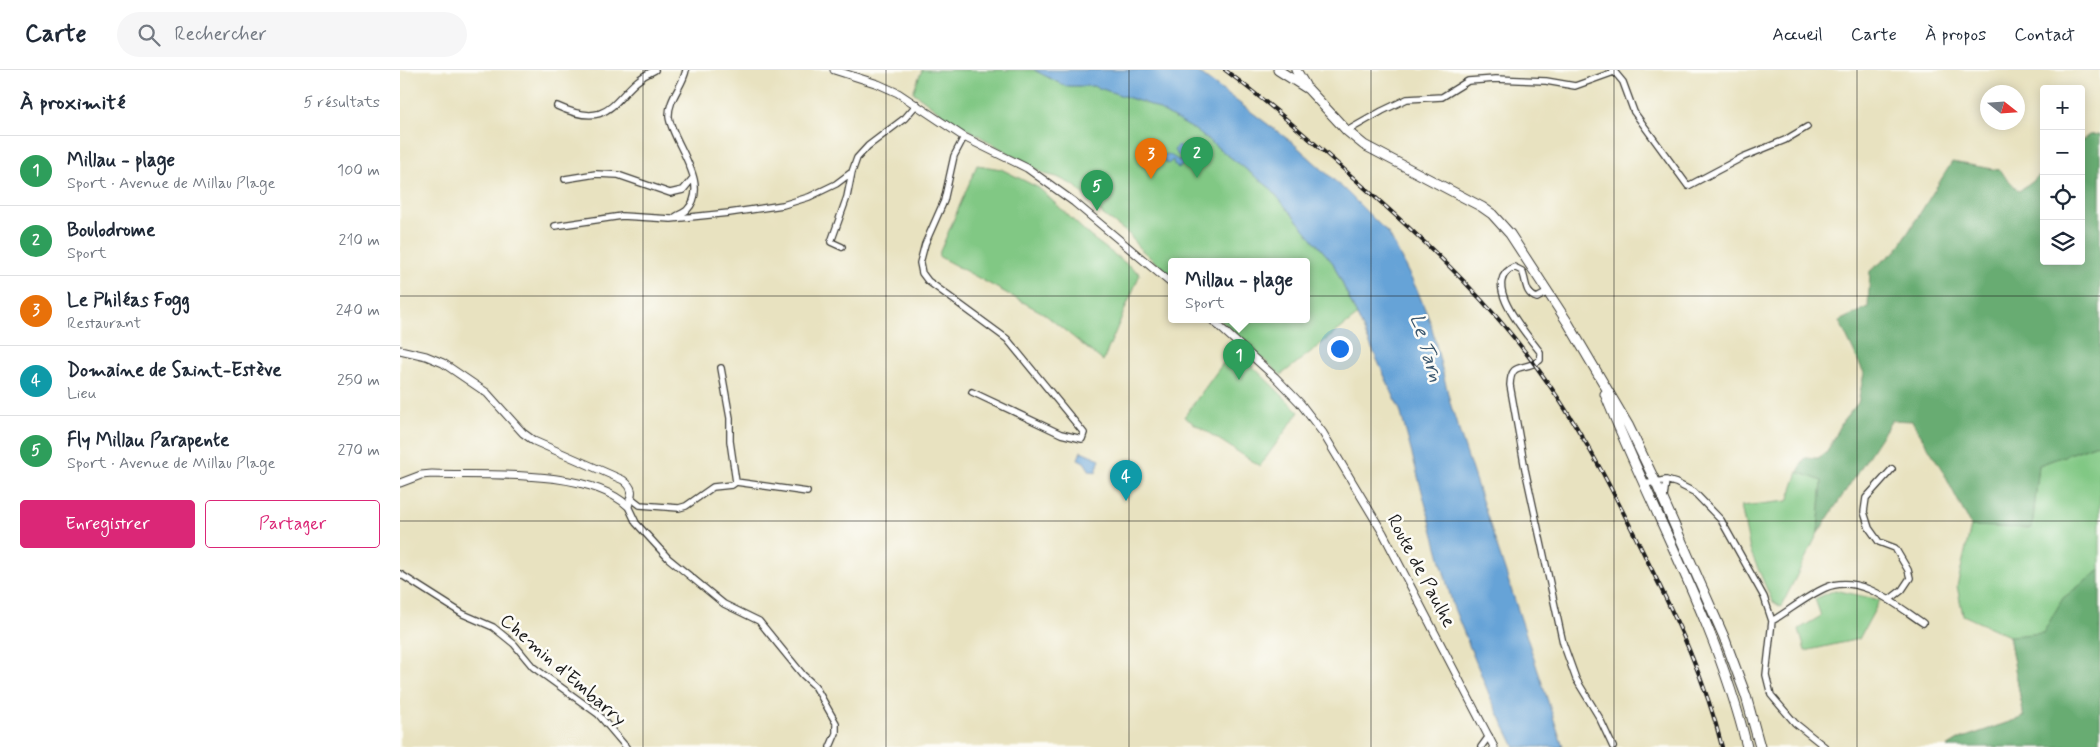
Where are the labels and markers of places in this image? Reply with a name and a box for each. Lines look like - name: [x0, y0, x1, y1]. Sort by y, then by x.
- pin: 2: [1181, 137, 1213, 178]
- pin: 3: [1135, 138, 1167, 179]
- pin: 5: [1081, 170, 1113, 211]
- pin: 1: [1223, 339, 1255, 380]
- pin: 4: [1110, 460, 1142, 501]

